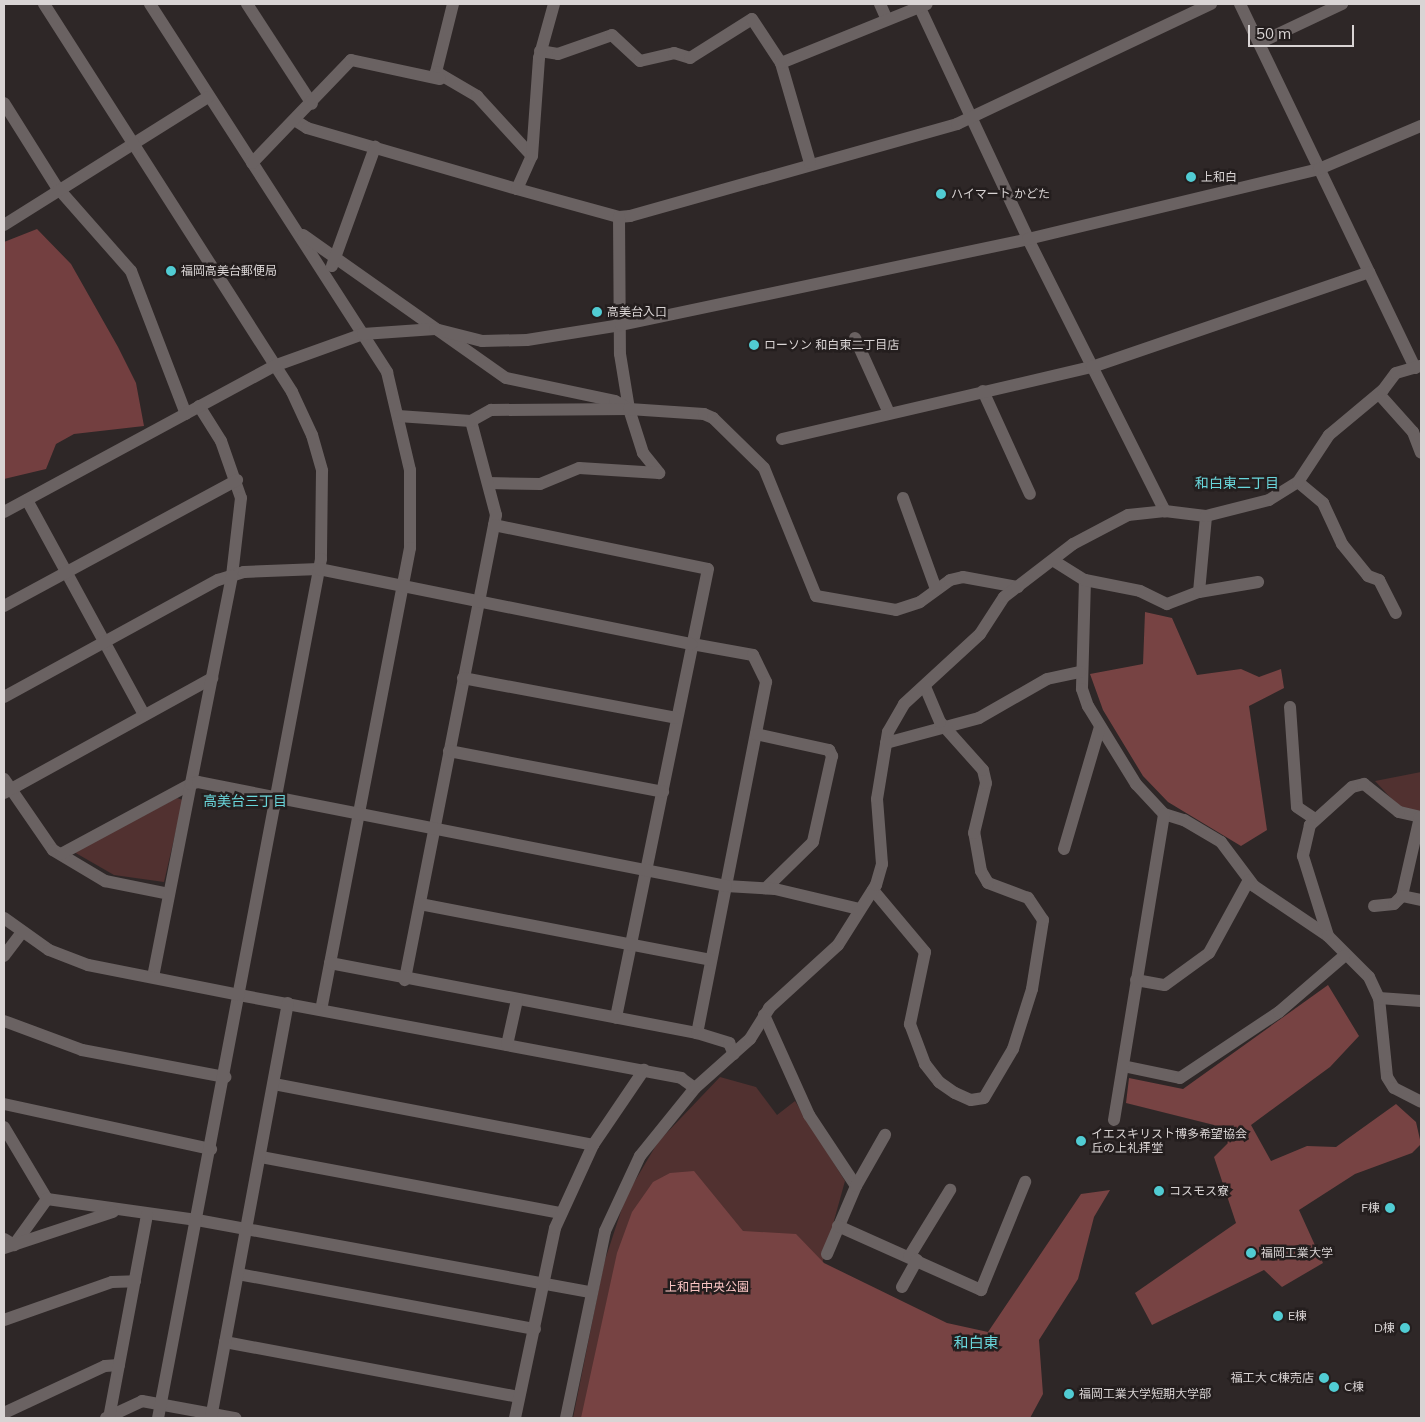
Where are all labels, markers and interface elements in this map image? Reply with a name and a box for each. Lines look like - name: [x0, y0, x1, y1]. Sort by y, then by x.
- scale bar: [1250, 15, 1356, 47]
- text: 50 m: [1256, 24, 1291, 43]
- place label: 上和白: [1201, 170, 1237, 184]
- marker: 上和白: [1185, 171, 1197, 183]
- place label: ハイマート かどた: [951, 187, 1050, 201]
- marker: ハイマート かどた: [935, 188, 947, 200]
- place label: 福岡高美台郵便局: [181, 264, 277, 278]
- marker: 福岡高美台郵便局: [165, 265, 177, 277]
- place label: 高美台入口: [607, 305, 667, 319]
- marker: 高美台入口: [591, 306, 603, 318]
- place label: ローソン 和白東二丁目店: [764, 338, 899, 352]
- marker: ローソン 和白東二丁目店: [748, 339, 760, 351]
- district label: 和白東二丁目: [1195, 475, 1279, 491]
- district label: 高美台三丁目: [203, 793, 287, 809]
- place label: イエスキリスト博多希望協会 丘の上礼拝堂: [1091, 1127, 1247, 1155]
- marker: イエスキリスト博多希望協会 丘の上礼拝堂: [1075, 1135, 1087, 1147]
- place label: コスモス寮: [1169, 1184, 1229, 1198]
- marker: コスモス寮: [1153, 1185, 1165, 1197]
- place label: F棟: [1361, 1201, 1380, 1215]
- marker: F棟: [1384, 1202, 1396, 1214]
- place label: 福岡工業大学: [1261, 1246, 1333, 1260]
- marker: 福岡工業大学: [1245, 1247, 1257, 1259]
- park label: 上和白中央公園: [665, 1280, 749, 1294]
- place label: E棟: [1288, 1309, 1307, 1323]
- marker: E棟: [1272, 1310, 1284, 1322]
- place label: D棟: [1374, 1321, 1395, 1335]
- marker: D棟: [1399, 1322, 1411, 1334]
- district label: 和白東: [954, 1334, 998, 1352]
- place label: 福工大 C棟売店: [1231, 1371, 1314, 1385]
- marker: 福工大 C棟売店: [1318, 1372, 1330, 1384]
- place label: C棟: [1344, 1380, 1364, 1394]
- marker: C棟: [1328, 1381, 1340, 1393]
- place label: 福岡工業大学短期大学部: [1079, 1387, 1211, 1401]
- marker: 福岡工業大学短期大学部: [1063, 1388, 1075, 1400]

